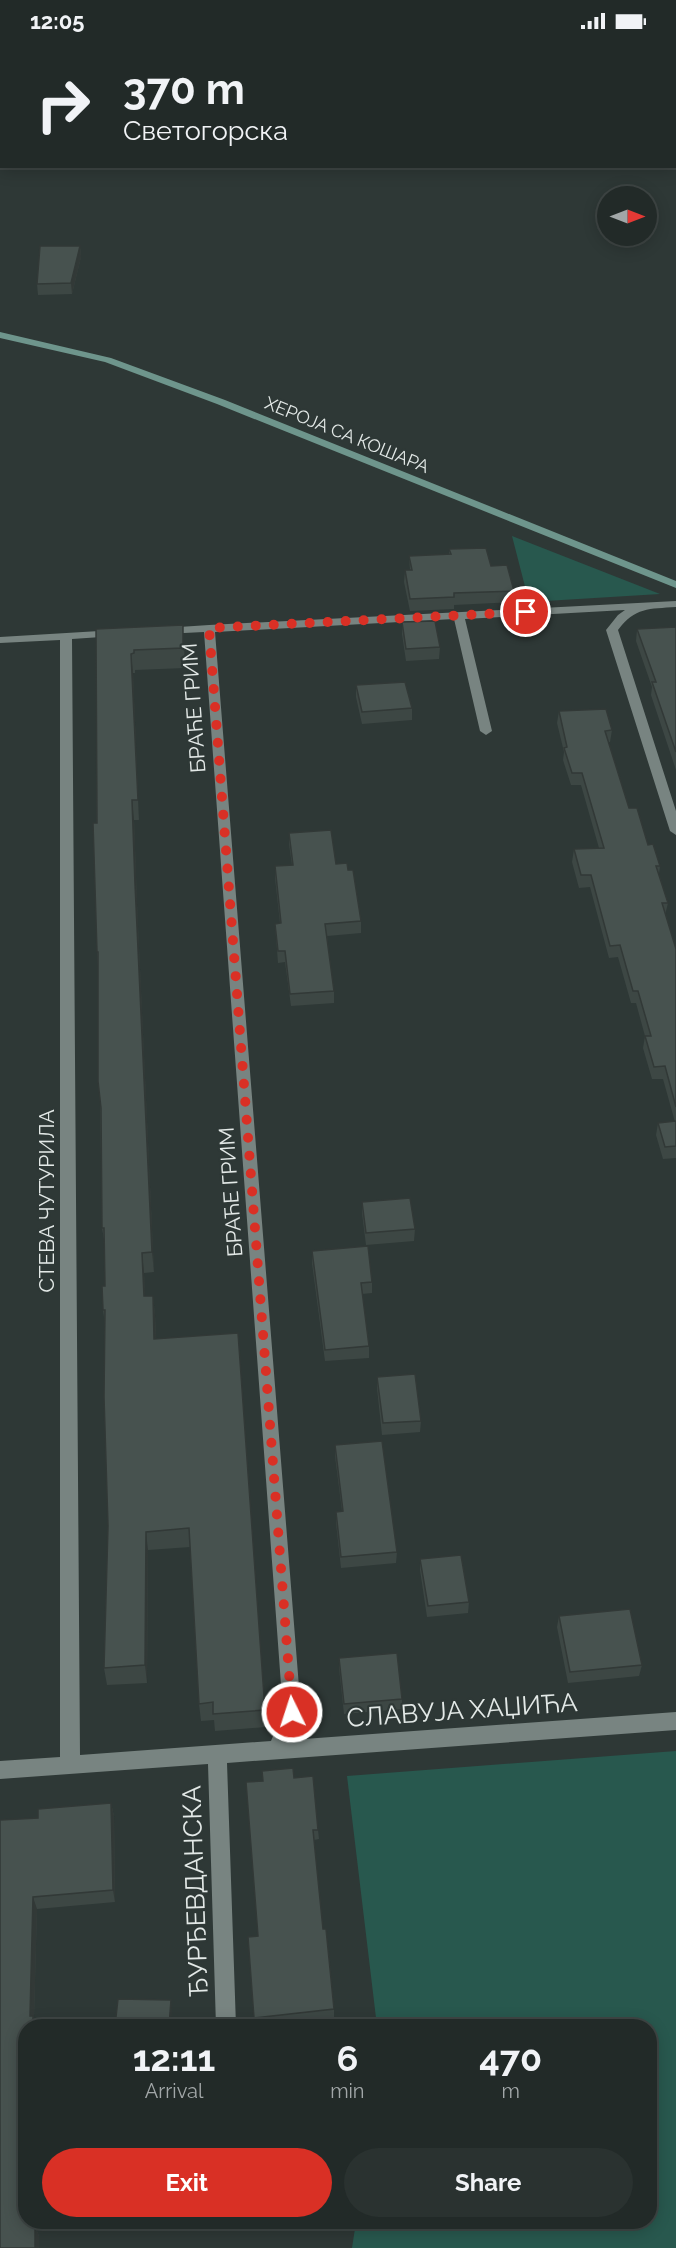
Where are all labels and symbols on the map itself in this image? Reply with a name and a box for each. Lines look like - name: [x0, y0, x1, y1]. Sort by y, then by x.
- north arrow: [597, 186, 657, 246]
- street label: ХЕРОЈА СА КОШАРА: [262, 392, 432, 477]
- pin: [500, 586, 551, 637]
- street label: БРАЋЕ ГРИМ: [176, 642, 211, 774]
- street label: СТЕВА ЧУТУРИЛА: [34, 1109, 59, 1293]
- street label: БРАЋЕ ГРИМ: [213, 1126, 248, 1258]
- position arrow: [260, 1680, 324, 1744]
- street label: СЛАВУЈА ХАЏИЋА: [346, 1687, 579, 1733]
- street label: ЂУРЂЕВДАНСКА: [176, 1785, 214, 1997]

